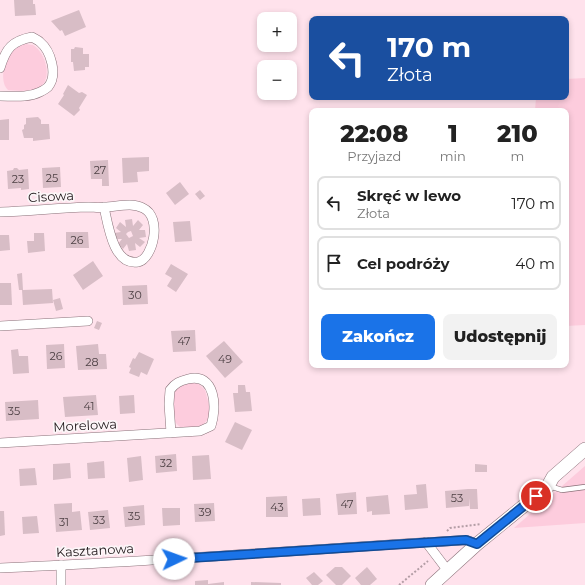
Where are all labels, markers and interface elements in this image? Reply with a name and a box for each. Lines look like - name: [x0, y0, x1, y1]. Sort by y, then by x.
- map controls: [257, 12, 297, 100]
- button: +: [257, 12, 297, 52]
- text: 170 m: [387, 30, 471, 64]
- icon: left: [321, 32, 373, 84]
- button: −: [257, 60, 297, 100]
- text: Złota: [387, 64, 433, 86]
- text: 22:08: [340, 119, 408, 148]
- text: 1: [448, 119, 458, 148]
- text: 210: [497, 119, 538, 148]
- text: Przyjazd: [347, 148, 401, 164]
- text: min: [440, 148, 466, 164]
- text: m: [510, 148, 524, 164]
- house number: 27: [94, 163, 106, 177]
- house number: 25: [46, 171, 58, 185]
- house number: 23: [12, 172, 24, 186]
- text: Skręć w lewo: [357, 186, 461, 205]
- street label: Cisowa: [28, 187, 74, 205]
- icon: left: [323, 192, 345, 214]
- text: 170 m: [511, 194, 555, 213]
- text: Złota: [357, 205, 390, 221]
- house number: 26: [71, 233, 84, 247]
- icon: arrive: [323, 252, 345, 274]
- text: Cel podróży: [357, 254, 449, 273]
- text: 40 m: [515, 254, 555, 273]
- house number: 30: [128, 288, 142, 302]
- button: Zakończ: [321, 314, 435, 360]
- button: Udostępnij: [443, 314, 557, 360]
- house number: 47: [177, 334, 191, 348]
- house number: 26: [50, 349, 63, 363]
- house number: 49: [218, 352, 232, 366]
- house number: 28: [85, 355, 99, 369]
- house number: 41: [84, 399, 94, 413]
- house number: 35: [8, 404, 20, 418]
- street label: Morelowa: [53, 415, 117, 435]
- house number: 32: [160, 456, 172, 470]
- pin: [519, 479, 553, 513]
- icon: arrive: [525, 485, 547, 507]
- house number: 53: [451, 491, 463, 505]
- house number: 47: [340, 497, 354, 511]
- house number: 43: [270, 500, 284, 514]
- house number: 39: [199, 505, 212, 519]
- house number: 35: [128, 509, 140, 523]
- house number: 33: [93, 513, 105, 527]
- house number: 31: [59, 515, 69, 529]
- position arrow: [153, 538, 195, 580]
- street label: Kasztanowa: [56, 540, 134, 560]

